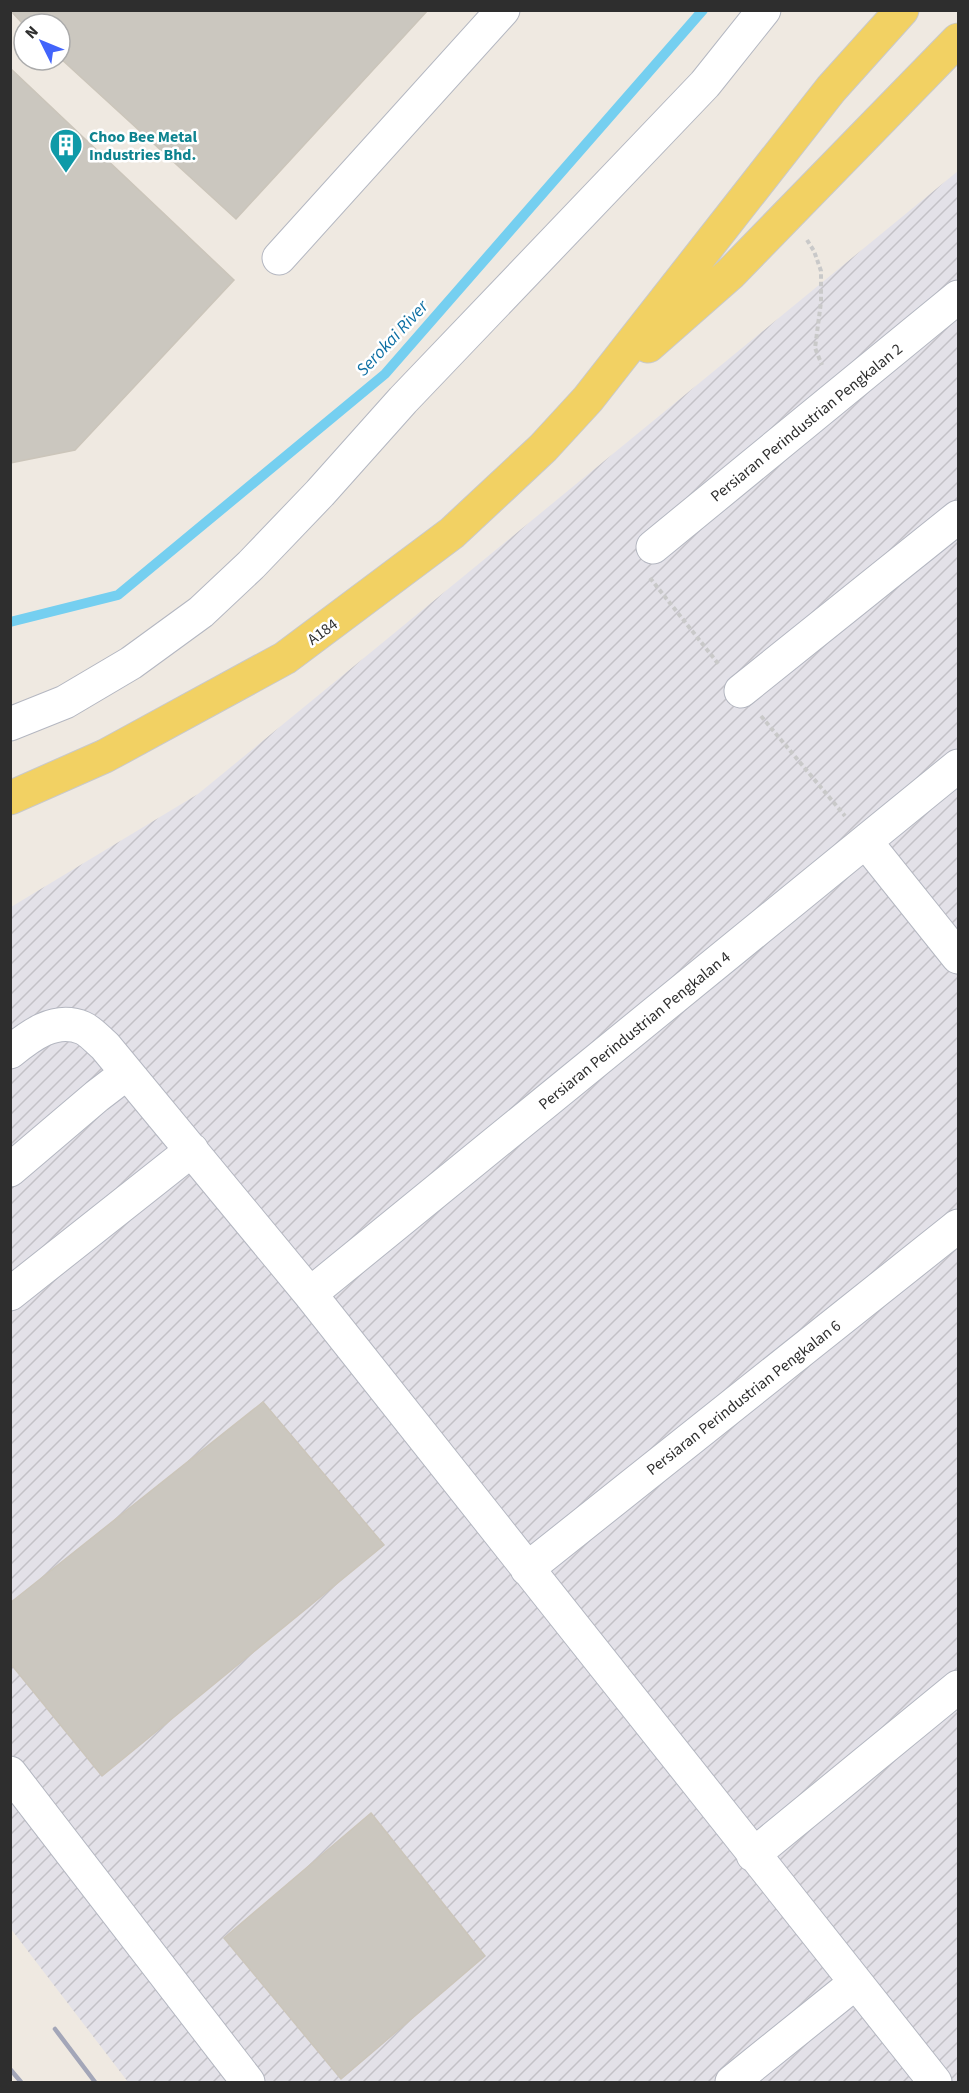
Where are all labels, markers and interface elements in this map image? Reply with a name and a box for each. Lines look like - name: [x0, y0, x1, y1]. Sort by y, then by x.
- north arrow: [12, 12, 72, 72]
- text: N: [20, 21, 43, 44]
- place label: Choo Bee Metal Industries Bhd.: [89, 126, 197, 166]
- building icon: Choo Bee Metal Industries Bhd.: [48, 127, 84, 174]
- water label: Serokai River: [351, 294, 435, 382]
- street label: Persiaran Perindustrian Pengkalan 2: [706, 338, 907, 507]
- street label: A184: [303, 613, 342, 650]
- street label: Persiaran Perindustrian Pengkalan 4: [534, 946, 735, 1115]
- street label: Persiaran Perindustrian Pengkalan 6: [642, 1315, 845, 1481]

